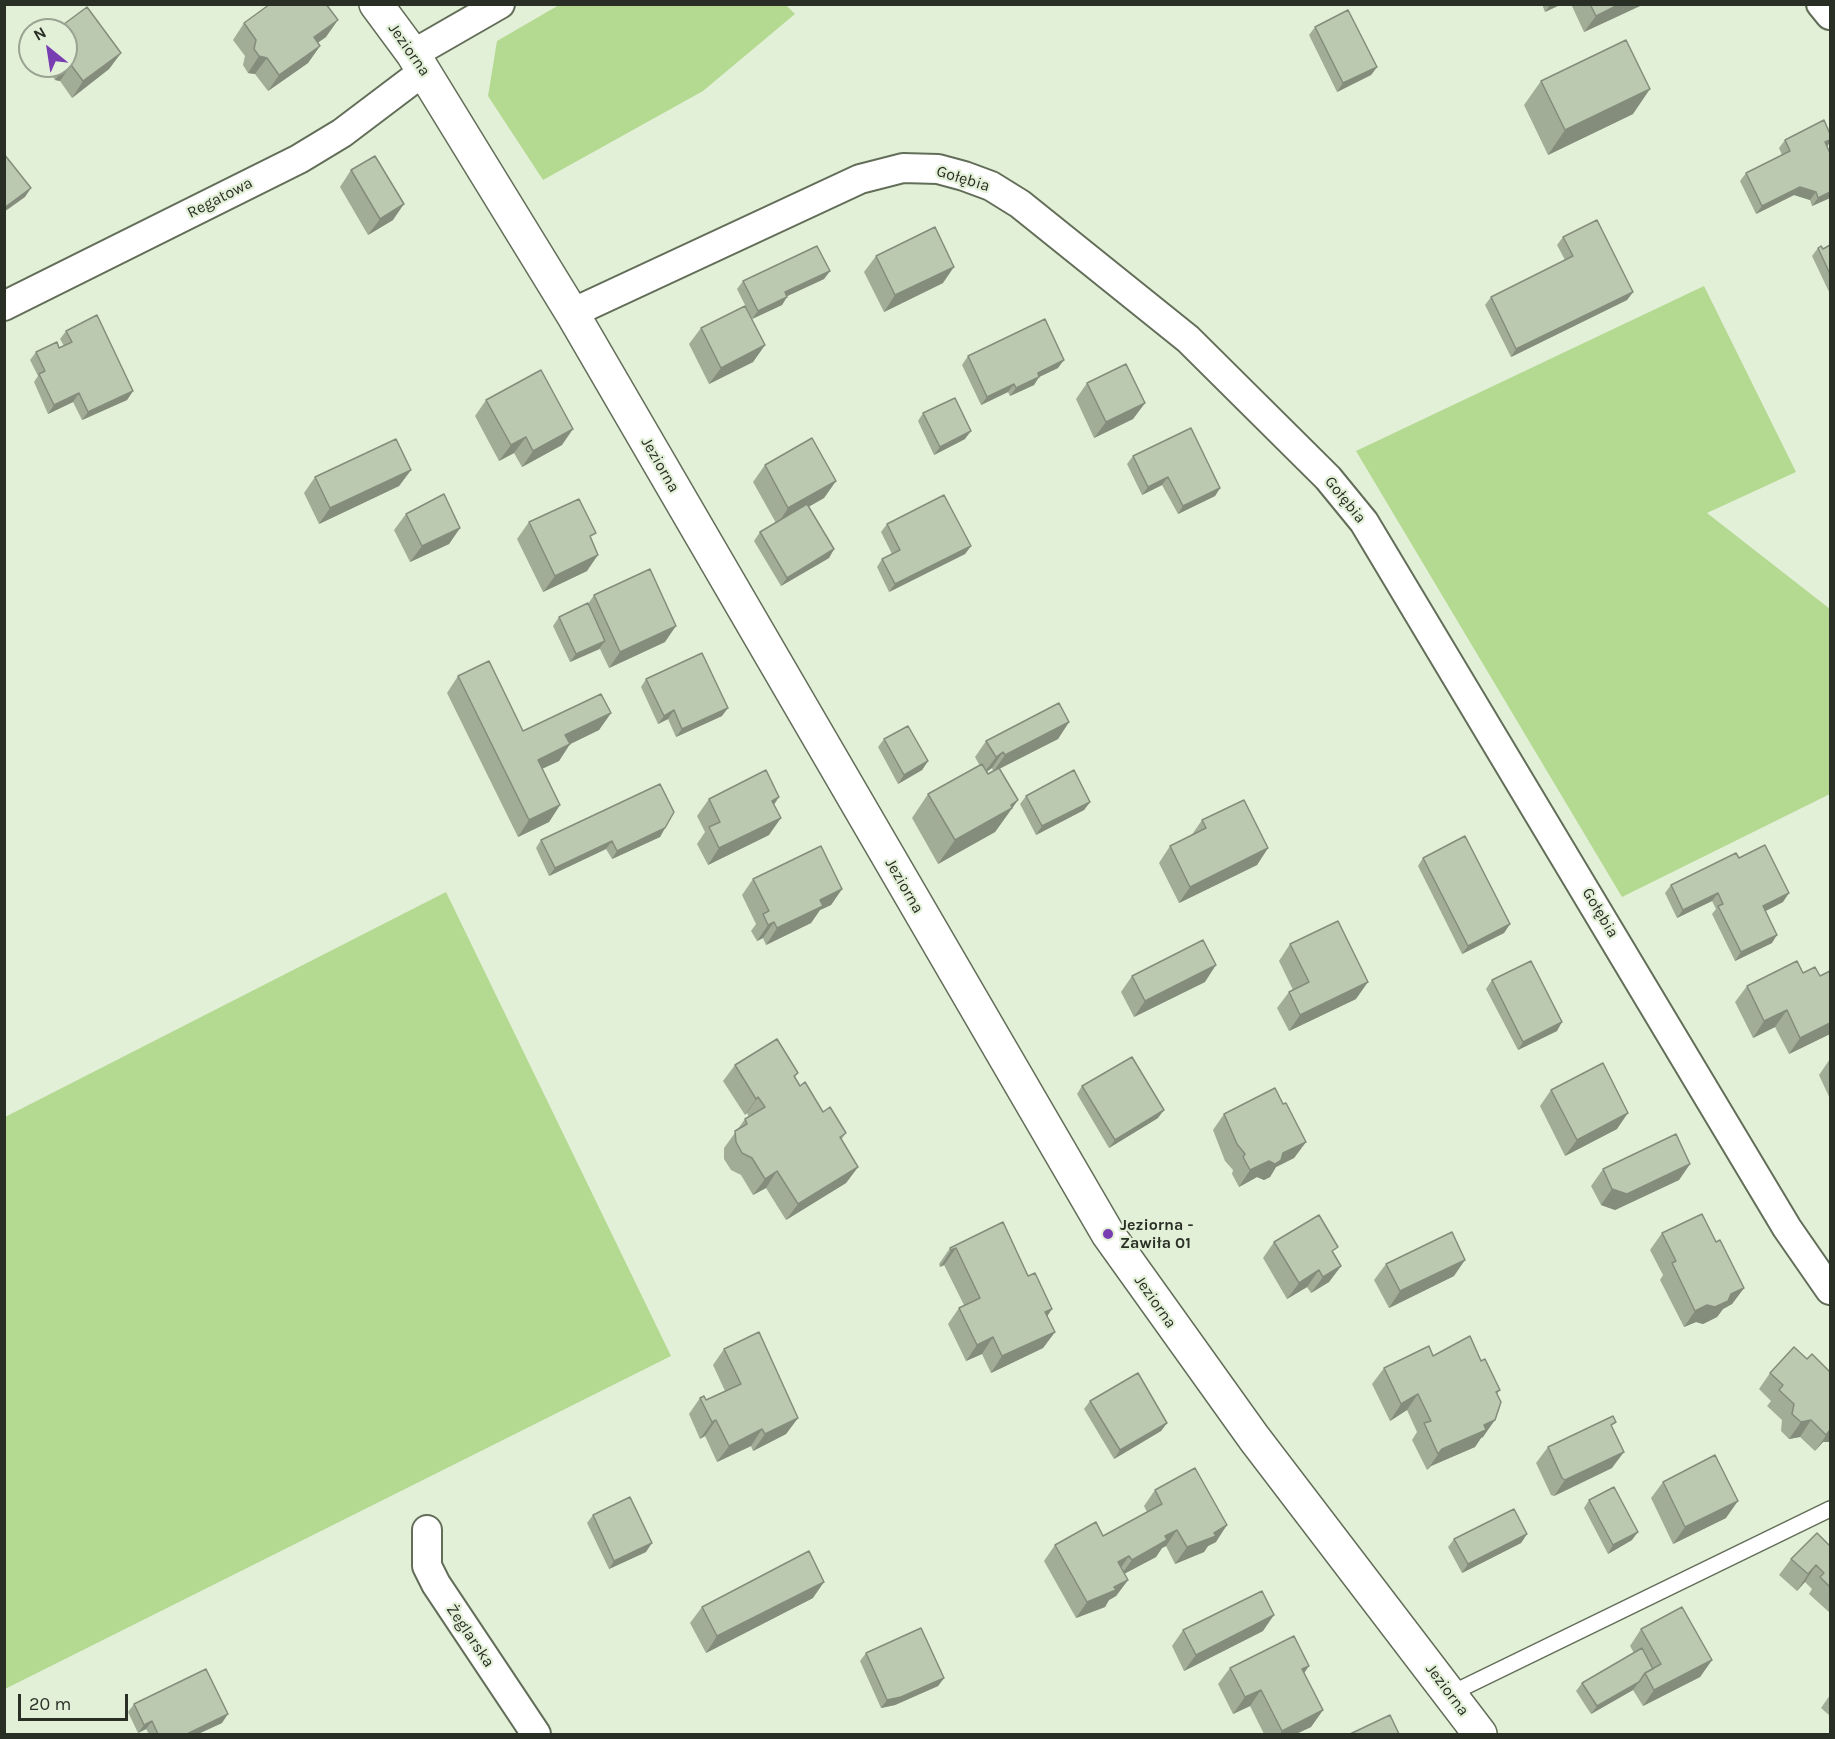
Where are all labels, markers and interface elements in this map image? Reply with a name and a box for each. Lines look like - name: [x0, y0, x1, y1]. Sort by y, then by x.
- north arrow: [18, 18, 78, 78]
- street label: Jeziorna: [384, 20, 434, 80]
- text: N: [30, 23, 49, 45]
- street label: Gołębia: [934, 162, 992, 196]
- street label: Regatowa: [184, 173, 256, 223]
- street label: Jeziorna: [637, 434, 683, 496]
- street label: Gołębia: [1320, 473, 1370, 527]
- street label: Jeziorna: [881, 855, 927, 917]
- street label: Gołębia: [1578, 885, 1622, 941]
- place label: Jeziorna - Zawiła 01: [1120, 1215, 1193, 1253]
- marker: Jeziorna - Zawiła 01: [1101, 1227, 1115, 1241]
- street label: Jeziorna: [1130, 1272, 1180, 1332]
- street label: Żeglarska: [442, 1601, 498, 1671]
- street label: Jeziorna: [1421, 1660, 1473, 1720]
- scale bar: [21, 1682, 130, 1720]
- text: 20 m: [29, 1693, 71, 1715]

